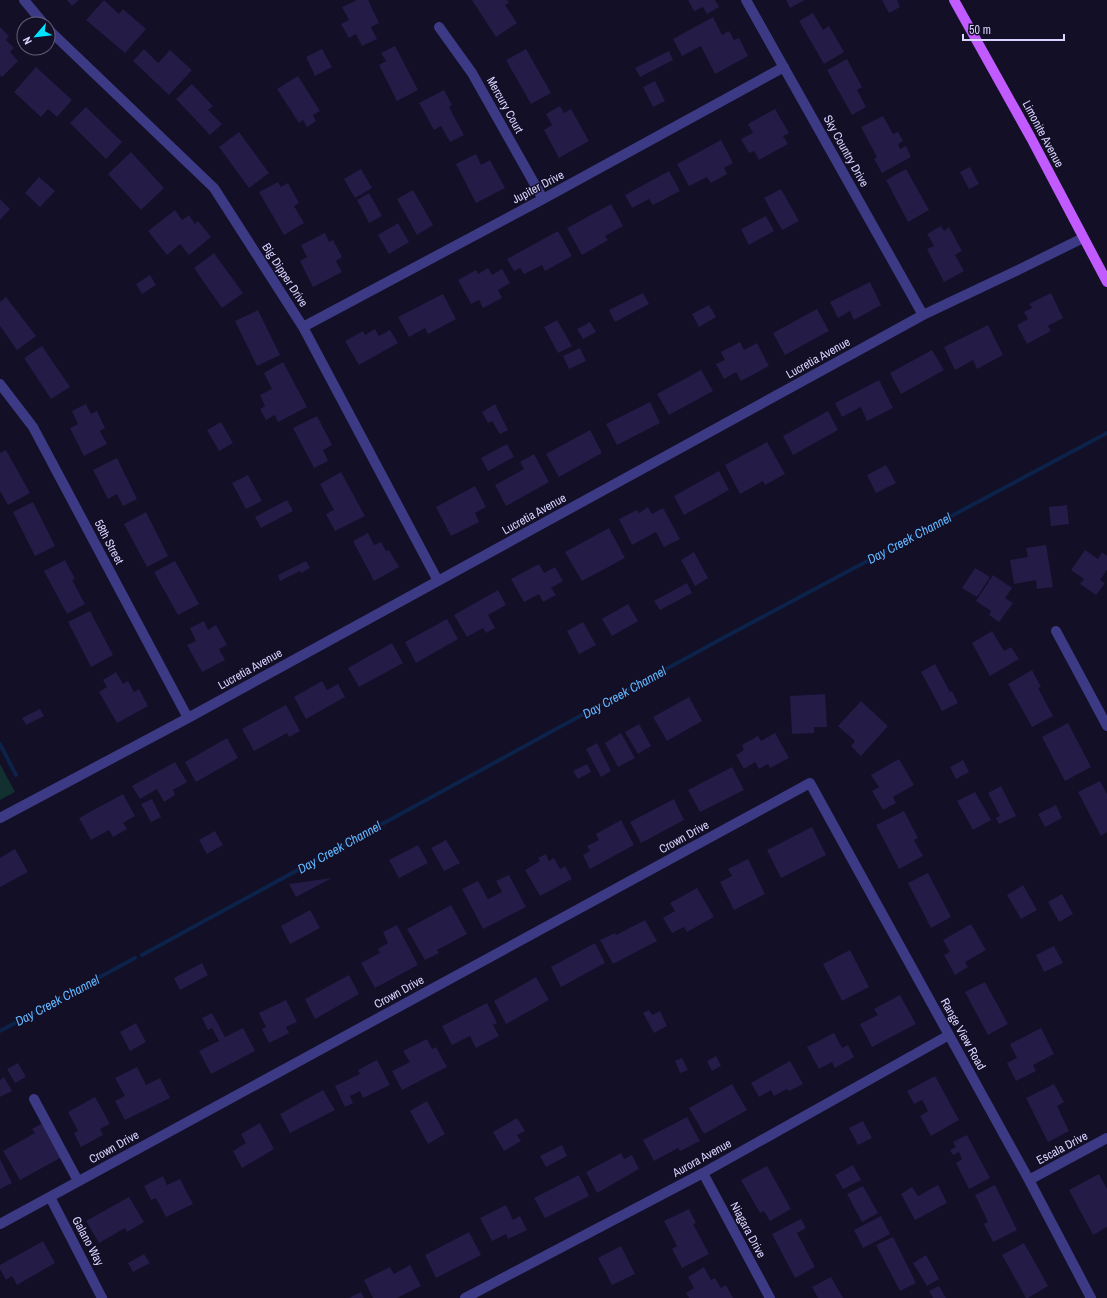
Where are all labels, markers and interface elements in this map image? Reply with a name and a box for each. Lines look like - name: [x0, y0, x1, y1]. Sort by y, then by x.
- north arrow: [16, 16, 56, 56]
- scale bar: [963, 16, 1064, 42]
- text: 50 m: [969, 22, 991, 38]
- text: N: [19, 35, 35, 47]
- street label: Mercury Court: [483, 74, 527, 136]
- street label: Limonite Avenue: [1019, 98, 1067, 170]
- street label: Sky Country Drive: [820, 112, 872, 190]
- street label: Jupiter Drive: [509, 167, 567, 207]
- street label: Big Dipper Drive: [258, 240, 312, 310]
- street label: Lucretia Avenue: [783, 334, 853, 382]
- street label: Lucretia Avenue: [499, 490, 569, 538]
- water label: Day Creek Channel: [864, 509, 955, 568]
- street label: 58th Street: [91, 517, 127, 567]
- street label: Lucretia Avenue: [215, 645, 285, 693]
- water label: Day Creek Channel: [579, 662, 670, 722]
- water label: Day Creek Channel: [294, 817, 385, 877]
- street label: Crown Drive: [656, 817, 712, 857]
- water label: Day Creek Channel: [12, 971, 103, 1030]
- street label: Crown Drive: [371, 972, 427, 1012]
- street label: Range View Road: [937, 995, 989, 1073]
- street label: Crown Drive: [86, 1127, 142, 1167]
- street label: Escala Drive: [1034, 1128, 1090, 1168]
- street label: Aurora Avenue: [669, 1135, 734, 1181]
- street label: Niagara Drive: [727, 1199, 769, 1261]
- street label: Galano Way: [68, 1213, 108, 1269]

